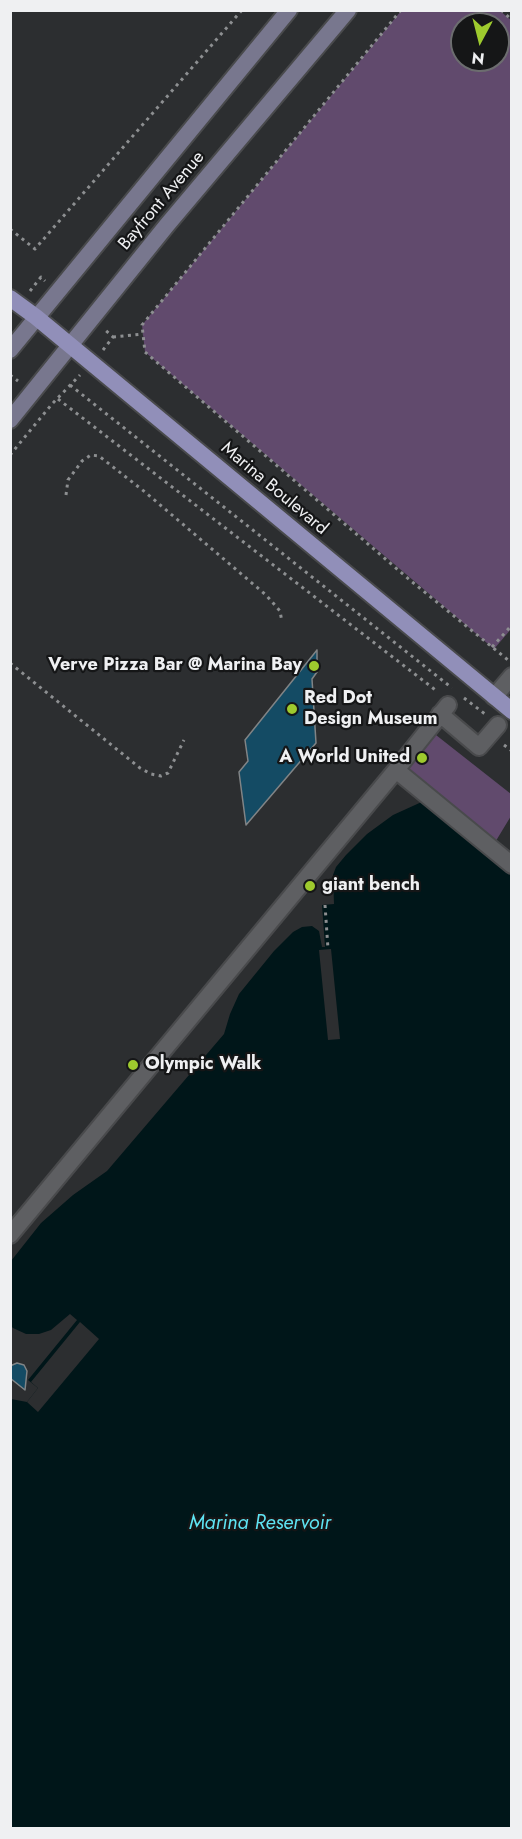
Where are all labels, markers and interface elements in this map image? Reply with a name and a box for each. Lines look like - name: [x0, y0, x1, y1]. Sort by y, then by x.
- north arrow: [450, 12, 510, 72]
- text: N: [470, 46, 486, 71]
- street label: Bayfront Avenue: [114, 147, 210, 255]
- street label: Marina Boulevard: [216, 438, 332, 540]
- place label: Verve Pizza Bar @ Marina Bay: [48, 655, 302, 677]
- marker: Verve Pizza Bar @ Marina Bay: [307, 659, 321, 673]
- place label: Red Dot Design Museum: [304, 688, 437, 730]
- marker: Red Dot Design Museum: [285, 702, 299, 716]
- place label: A World United: [279, 747, 410, 769]
- marker: A World United: [415, 751, 429, 765]
- place label: giant bench: [322, 875, 420, 897]
- marker: giant bench: [303, 879, 317, 893]
- place label: Olympic Walk: [145, 1054, 261, 1076]
- marker: Olympic Walk: [126, 1058, 140, 1072]
- water label: Marina Reservoir: [189, 1512, 331, 1536]

